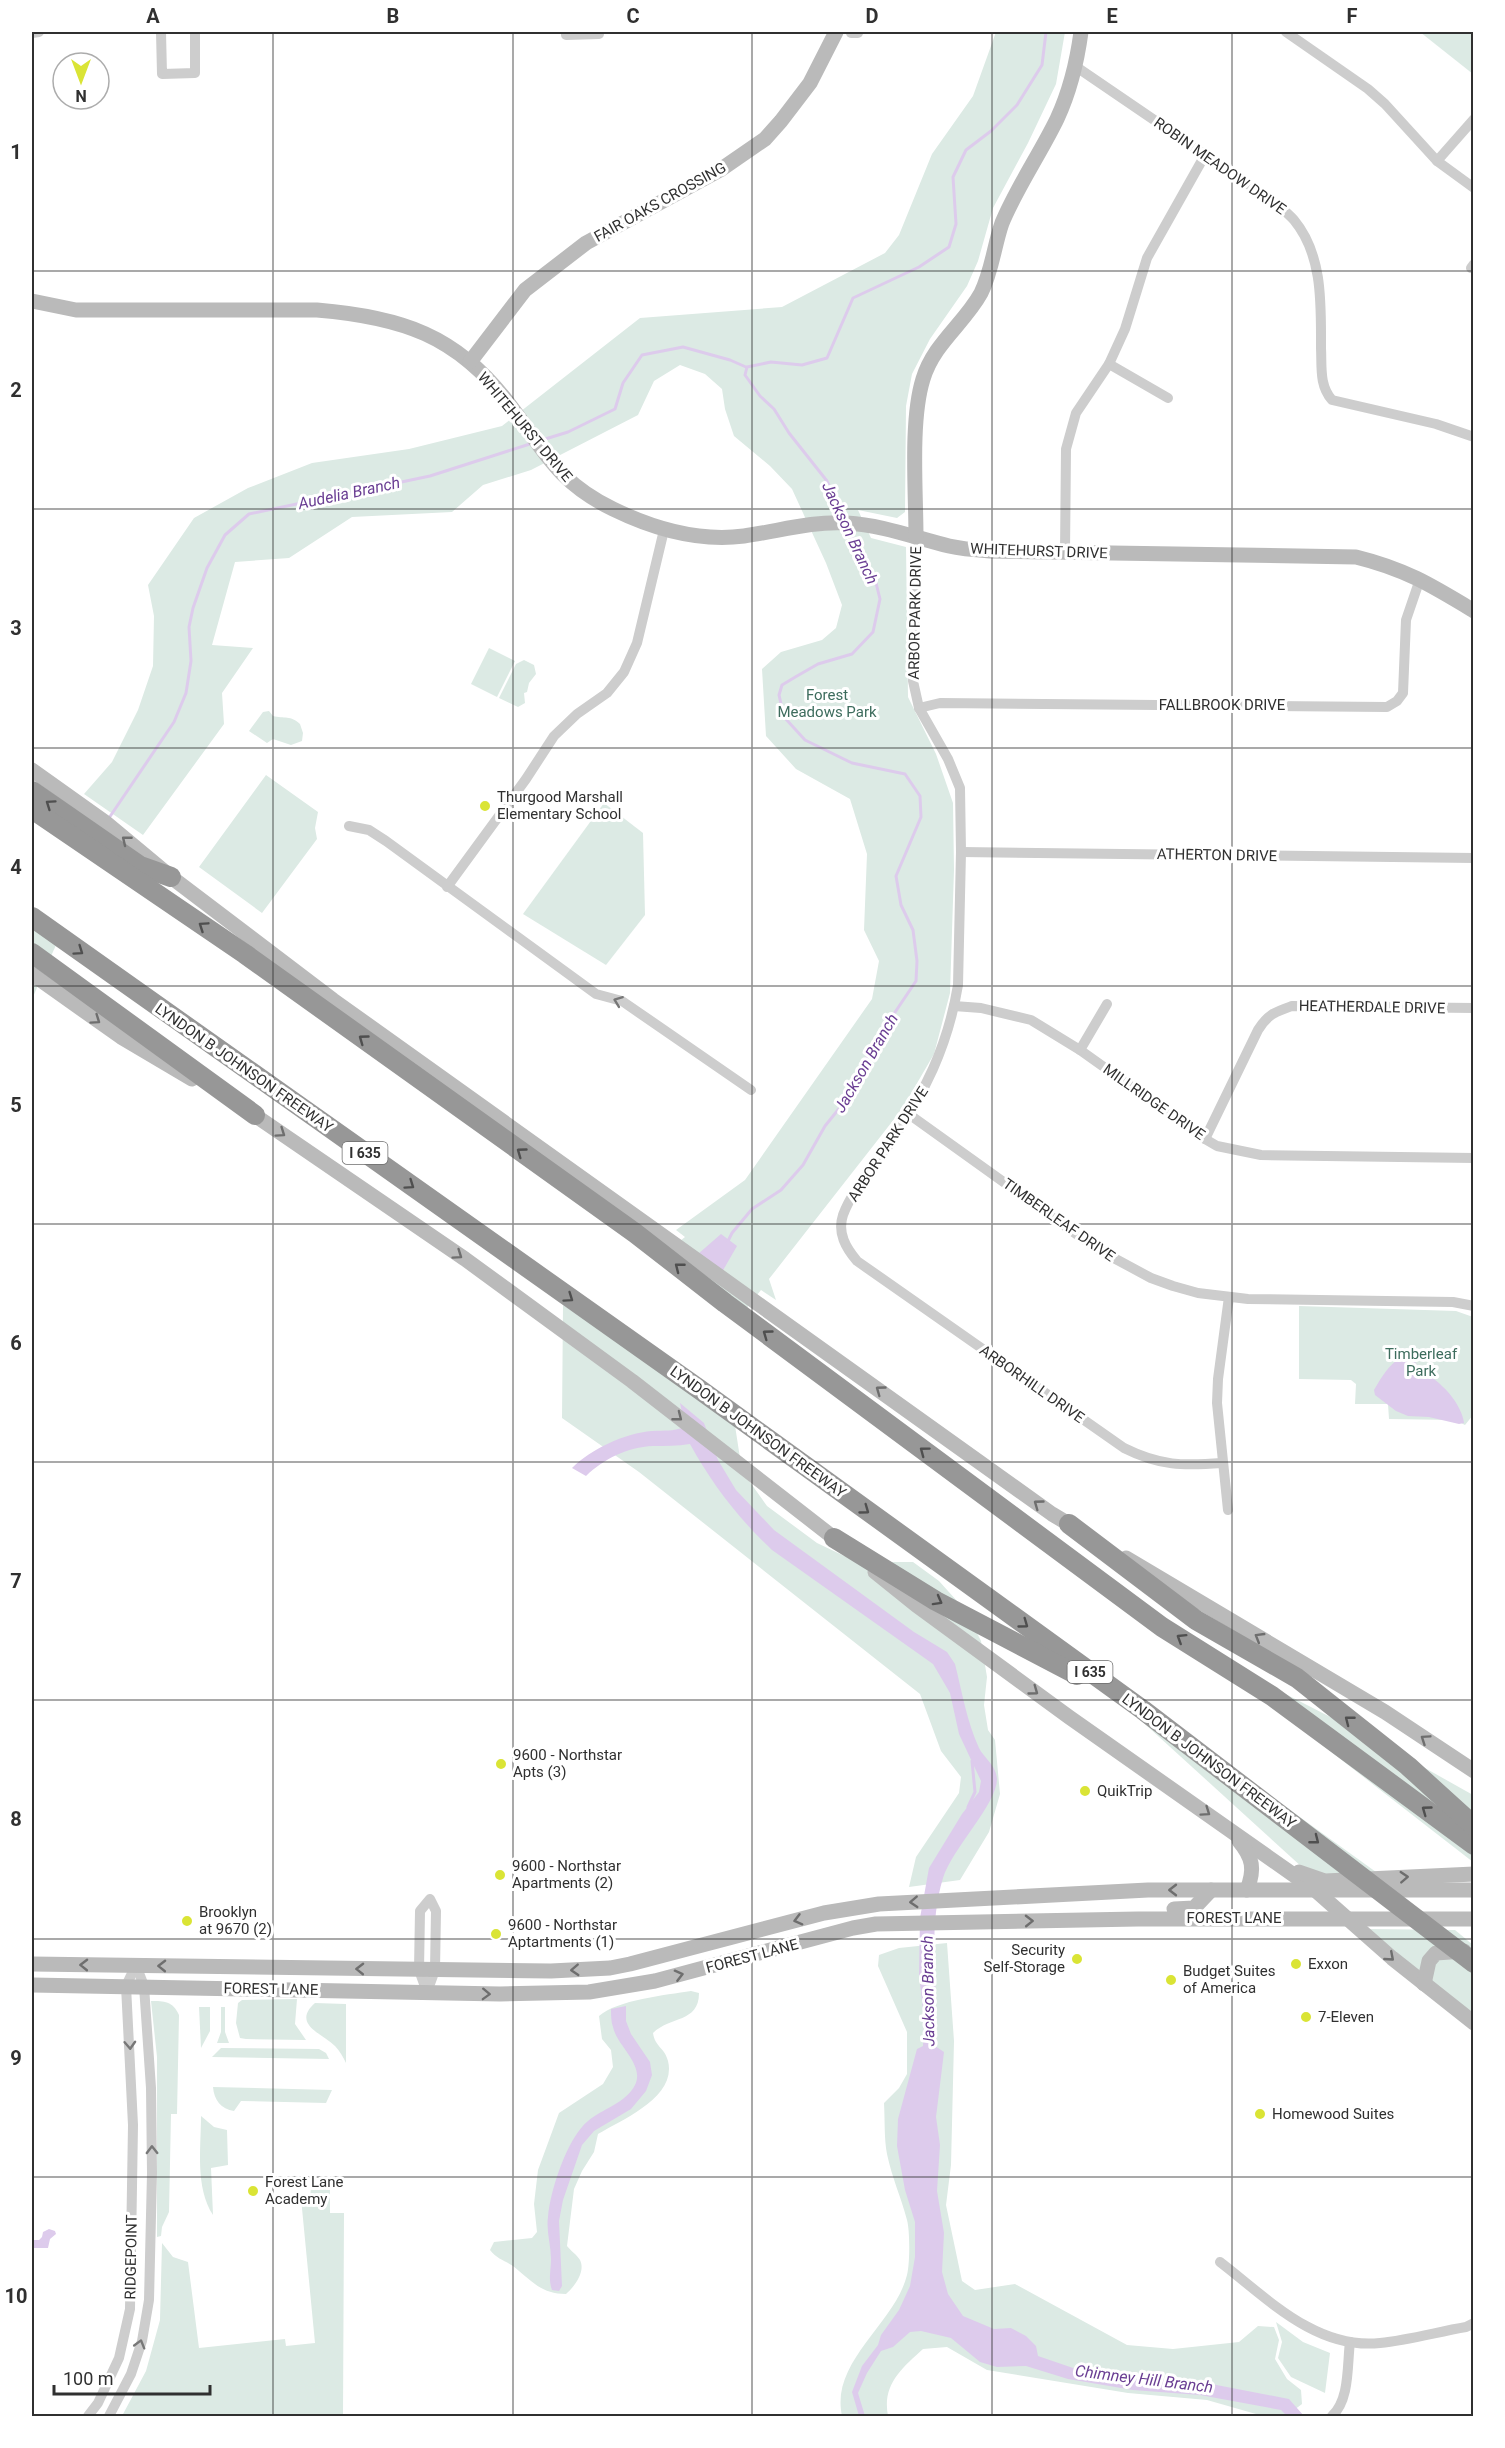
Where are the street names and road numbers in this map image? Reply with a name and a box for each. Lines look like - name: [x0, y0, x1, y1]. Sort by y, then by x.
- street label: ROBIN MEADOW DRIVE: [1150, 114, 1290, 219]
- street label: FAIR OAKS CROSSING: [591, 158, 729, 246]
- street label: WHITEHURST DRIVE: [474, 369, 576, 486]
- street label: WHITEHURST DRIVE: [970, 540, 1109, 562]
- street label: ARBOR PARK DRIVE: [905, 546, 925, 680]
- street label: FALLBROOK DRIVE: [1159, 696, 1286, 714]
- street label: ATHERTON DRIVE: [1157, 845, 1278, 865]
- street label: HEATHERDALE DRIVE: [1299, 997, 1446, 1017]
- street label: LYNDON B JOHNSON FREEWAY: [152, 1000, 336, 1136]
- street label: MILLRIDGE DRIVE: [1100, 1060, 1209, 1144]
- street label: ARBOR PARK DRIVE: [844, 1083, 932, 1205]
- road number: I 635: [342, 1142, 388, 1164]
- street label: TIMBERLEAF DRIVE: [999, 1175, 1119, 1266]
- street label: ARBORHILL DRIVE: [976, 1341, 1088, 1427]
- street label: LYNDON B JOHNSON FREEWAY: [667, 1362, 849, 1502]
- road number: I 635: [1068, 1661, 1112, 1683]
- street label: LYNDON B JOHNSON FREEWAY: [1119, 1690, 1299, 1832]
- street label: FOREST LANE: [1187, 1909, 1282, 1927]
- street label: FOREST LANE: [704, 1935, 801, 1977]
- street label: FOREST LANE: [223, 1979, 319, 1999]
- street label: RIDGEPOINT: [121, 2214, 141, 2300]

